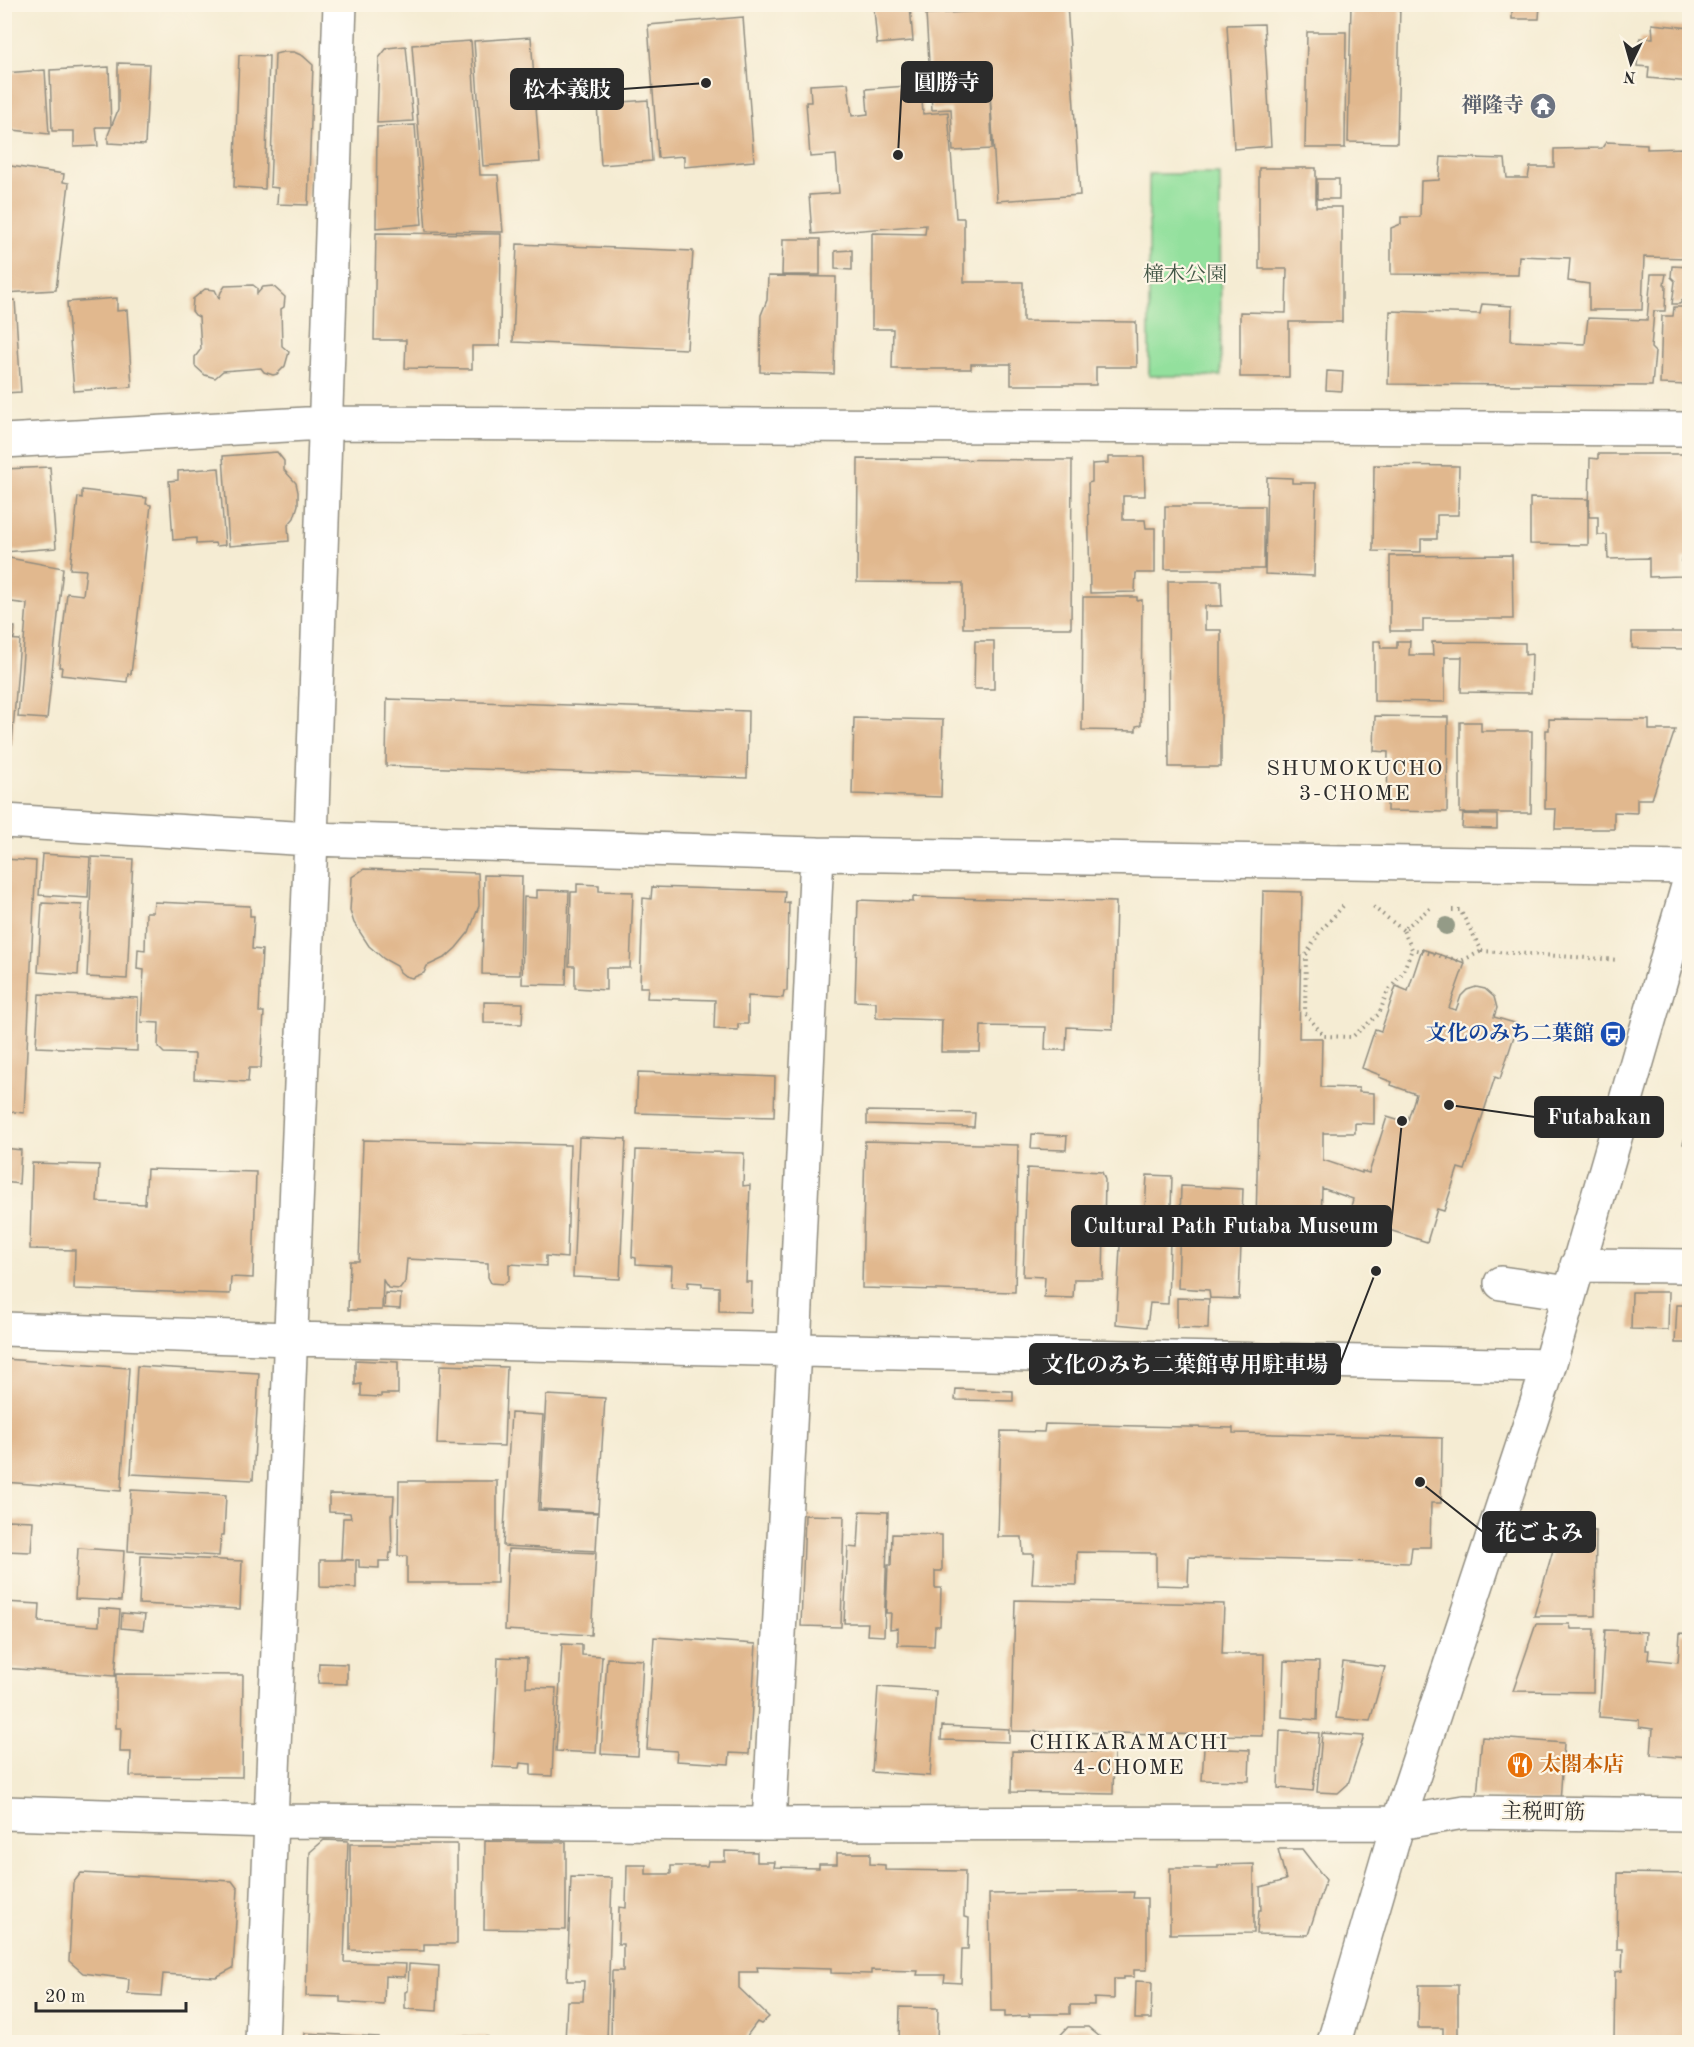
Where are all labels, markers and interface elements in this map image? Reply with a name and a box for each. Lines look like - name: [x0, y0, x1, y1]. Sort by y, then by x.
- north arrow: [1601, 33, 1661, 93]
- callout: 圓勝寺: [902, 62, 992, 102]
- text: N: [1622, 67, 1637, 84]
- callout: 松本義肢: [511, 69, 623, 109]
- text: 圓勝寺: [914, 71, 980, 95]
- text: 松本義肢: [523, 77, 611, 102]
- temple icon: 禅隆寺: [1528, 91, 1558, 121]
- place label: 禅隆寺: [1461, 94, 1524, 117]
- park label: 橦木公園: [1143, 263, 1227, 286]
- district label: SHUMOKUCHO 3-CHOME: [1266, 758, 1444, 805]
- bus stop icon: 文化のみち二葉館: [1598, 1019, 1628, 1049]
- place label: 文化のみち二葉館: [1426, 1022, 1594, 1045]
- callout: Futabakan: [1535, 1097, 1663, 1137]
- text: Futabakan: [1547, 1107, 1651, 1129]
- callout: Cultural Path Futaba Museum: [1072, 1206, 1391, 1246]
- text: Cultural Path Futaba Museum: [1083, 1216, 1379, 1238]
- callout: 文化のみち二葉館専用駐車場: [1030, 1344, 1340, 1384]
- text: 文化のみち二葉館専用駐車場: [1042, 1353, 1328, 1377]
- callout: 花ごよみ: [1483, 1512, 1595, 1552]
- text: 花ごよみ: [1495, 1521, 1583, 1545]
- district label: CHIKARAMACHI 4-CHOME: [1029, 1732, 1229, 1779]
- restaurant icon: 太閤本店: [1505, 1750, 1535, 1780]
- place label: 太閤本店: [1540, 1753, 1624, 1776]
- street label: 主税町筋: [1501, 1800, 1585, 1824]
- scale bar: [36, 1975, 186, 2013]
- text: 20 m: [45, 1988, 85, 2006]

